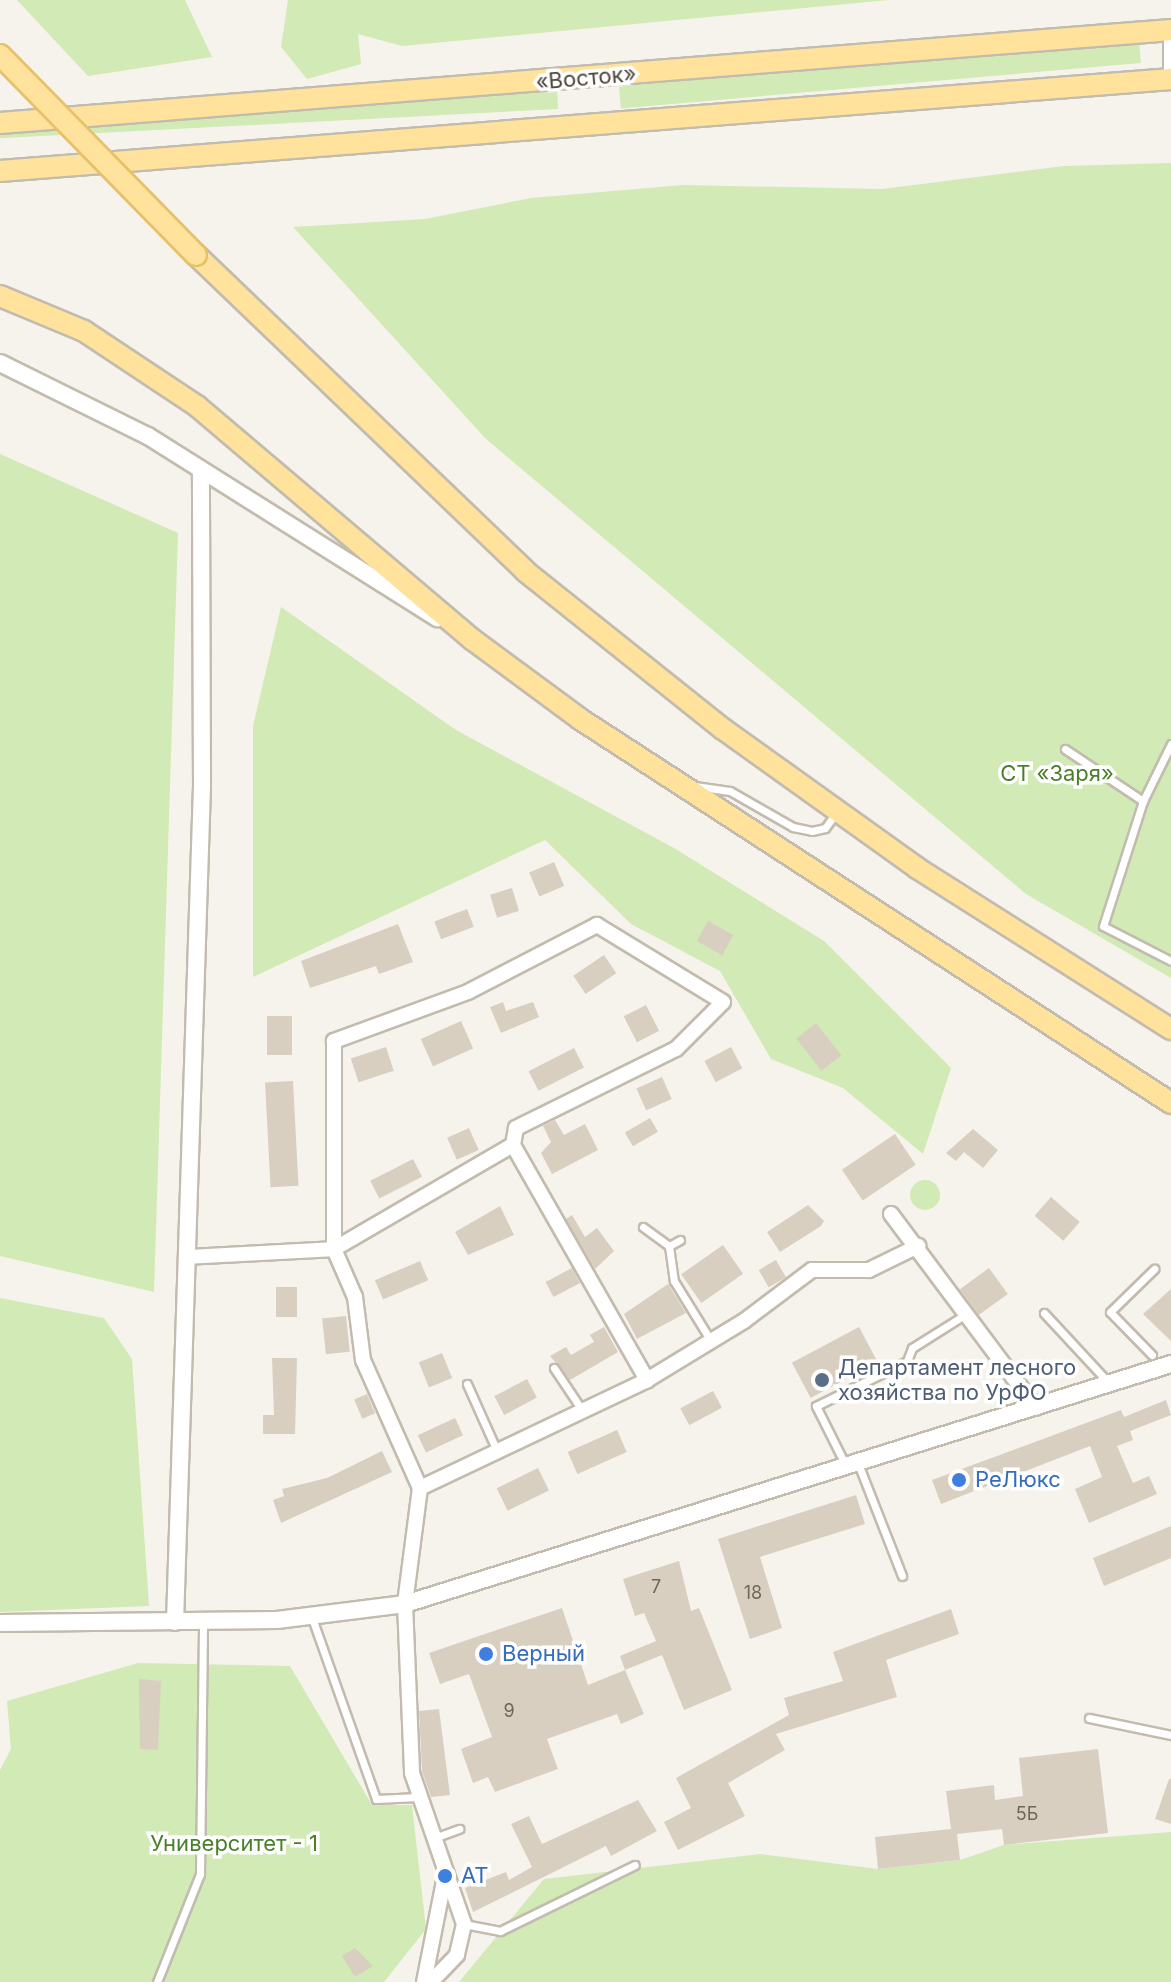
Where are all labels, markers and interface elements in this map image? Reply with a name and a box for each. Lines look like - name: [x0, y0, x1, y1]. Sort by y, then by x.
- street label: «Восток»: [535, 60, 637, 96]
- park label: СТ «Заря»: [1000, 761, 1114, 787]
- place label: Департамент лесного хозяйства по УрФО: [838, 1354, 1076, 1406]
- marker: Департамент лесного хозяйства по УрФО: [813, 1371, 831, 1389]
- place label: РеЛюкс: [975, 1467, 1061, 1493]
- marker: РеЛюкс: [950, 1471, 968, 1489]
- house number: 7: [651, 1576, 661, 1598]
- house number: 18: [744, 1582, 762, 1604]
- place label: Верный: [502, 1641, 585, 1667]
- marker: Верный: [477, 1645, 495, 1663]
- house number: 9: [503, 1700, 515, 1722]
- house number: 5Б: [1016, 1803, 1038, 1825]
- park label: Университет - 1: [150, 1831, 318, 1857]
- place label: AT: [461, 1863, 489, 1889]
- marker: AT: [436, 1867, 454, 1885]

